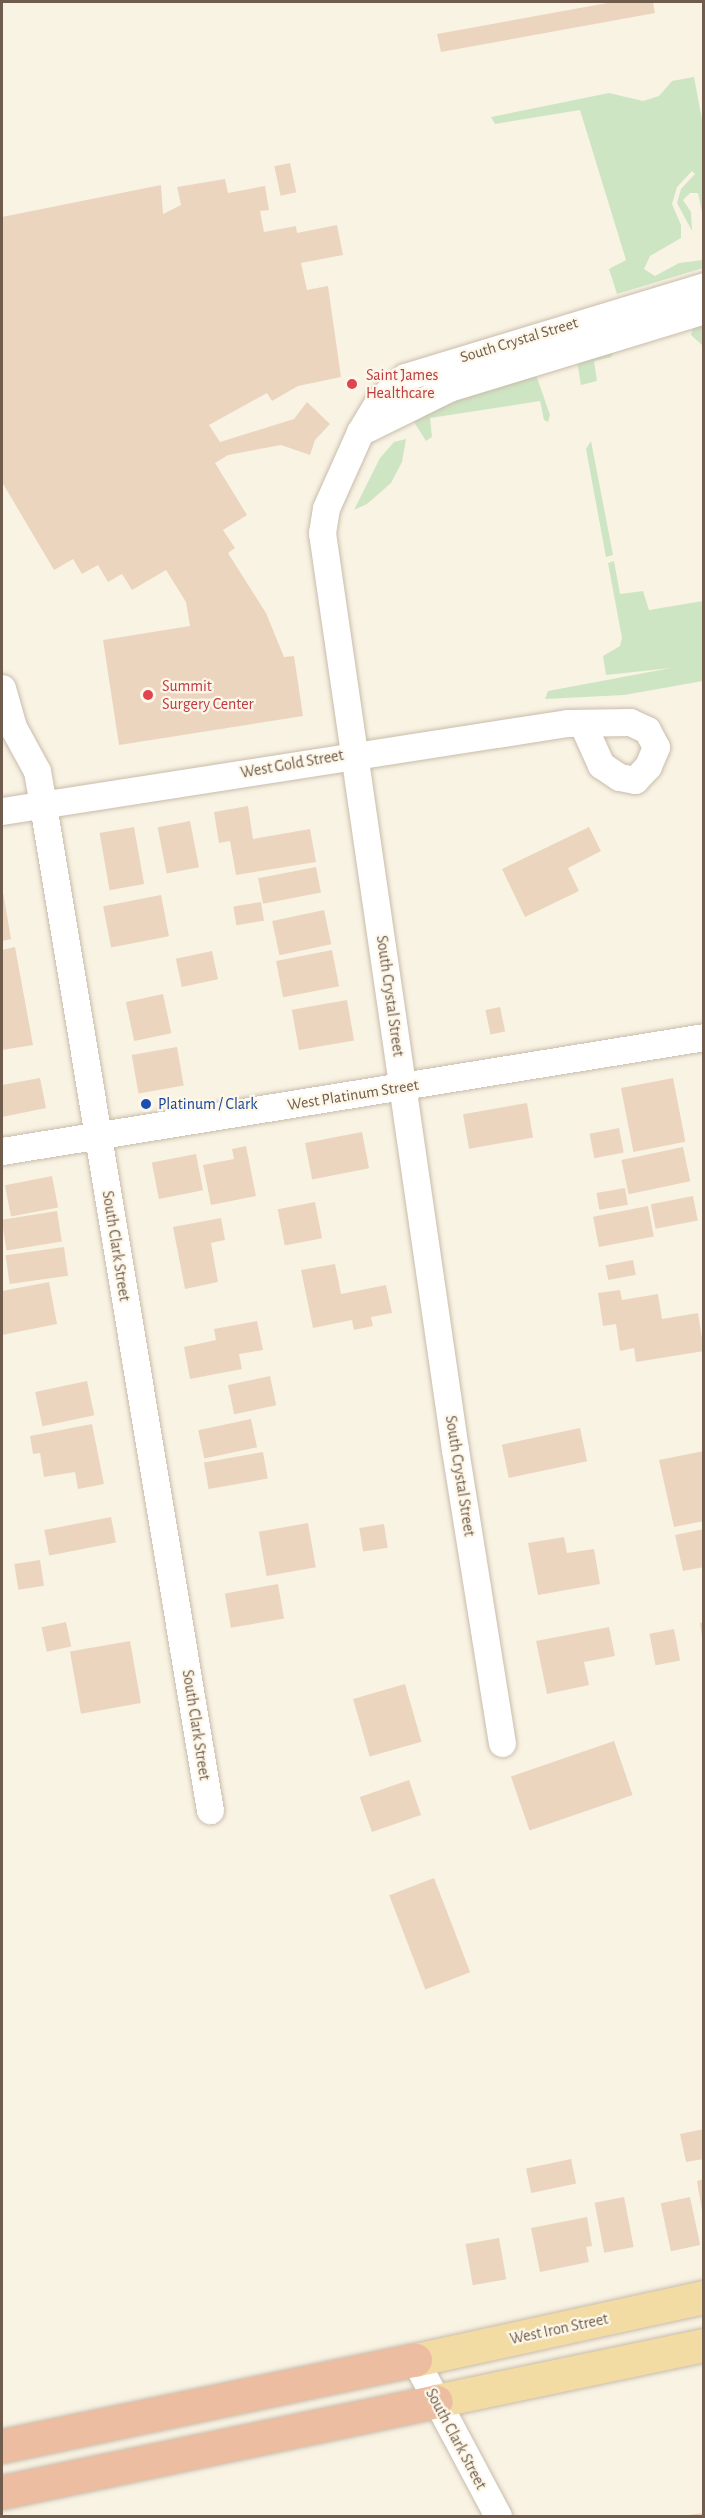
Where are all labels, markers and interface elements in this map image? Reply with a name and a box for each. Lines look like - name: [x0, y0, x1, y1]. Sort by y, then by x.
- street label: South Crystal Street: [458, 313, 580, 367]
- place label: Saint James Healthcare: [366, 365, 438, 403]
- marker: Saint James Healthcare: [343, 375, 361, 393]
- place label: Summit Surgery Center: [162, 676, 254, 714]
- marker: Summit Surgery Center: [139, 686, 157, 704]
- street label: West Gold Street: [239, 745, 345, 783]
- street label: South Crystal Street: [372, 934, 408, 1058]
- street label: West Platinum Street: [286, 1075, 420, 1115]
- place label: Platinum / Clark: [158, 1094, 258, 1114]
- marker: Platinum / Clark: [139, 1097, 153, 1111]
- street label: South Clark Street: [98, 1189, 134, 1303]
- street label: South Crystal Street: [441, 1414, 479, 1538]
- street label: South Clark Street: [178, 1668, 214, 1782]
- street label: West Iron Street: [508, 2309, 610, 2349]
- street label: South Clark Street: [421, 2385, 491, 2493]

